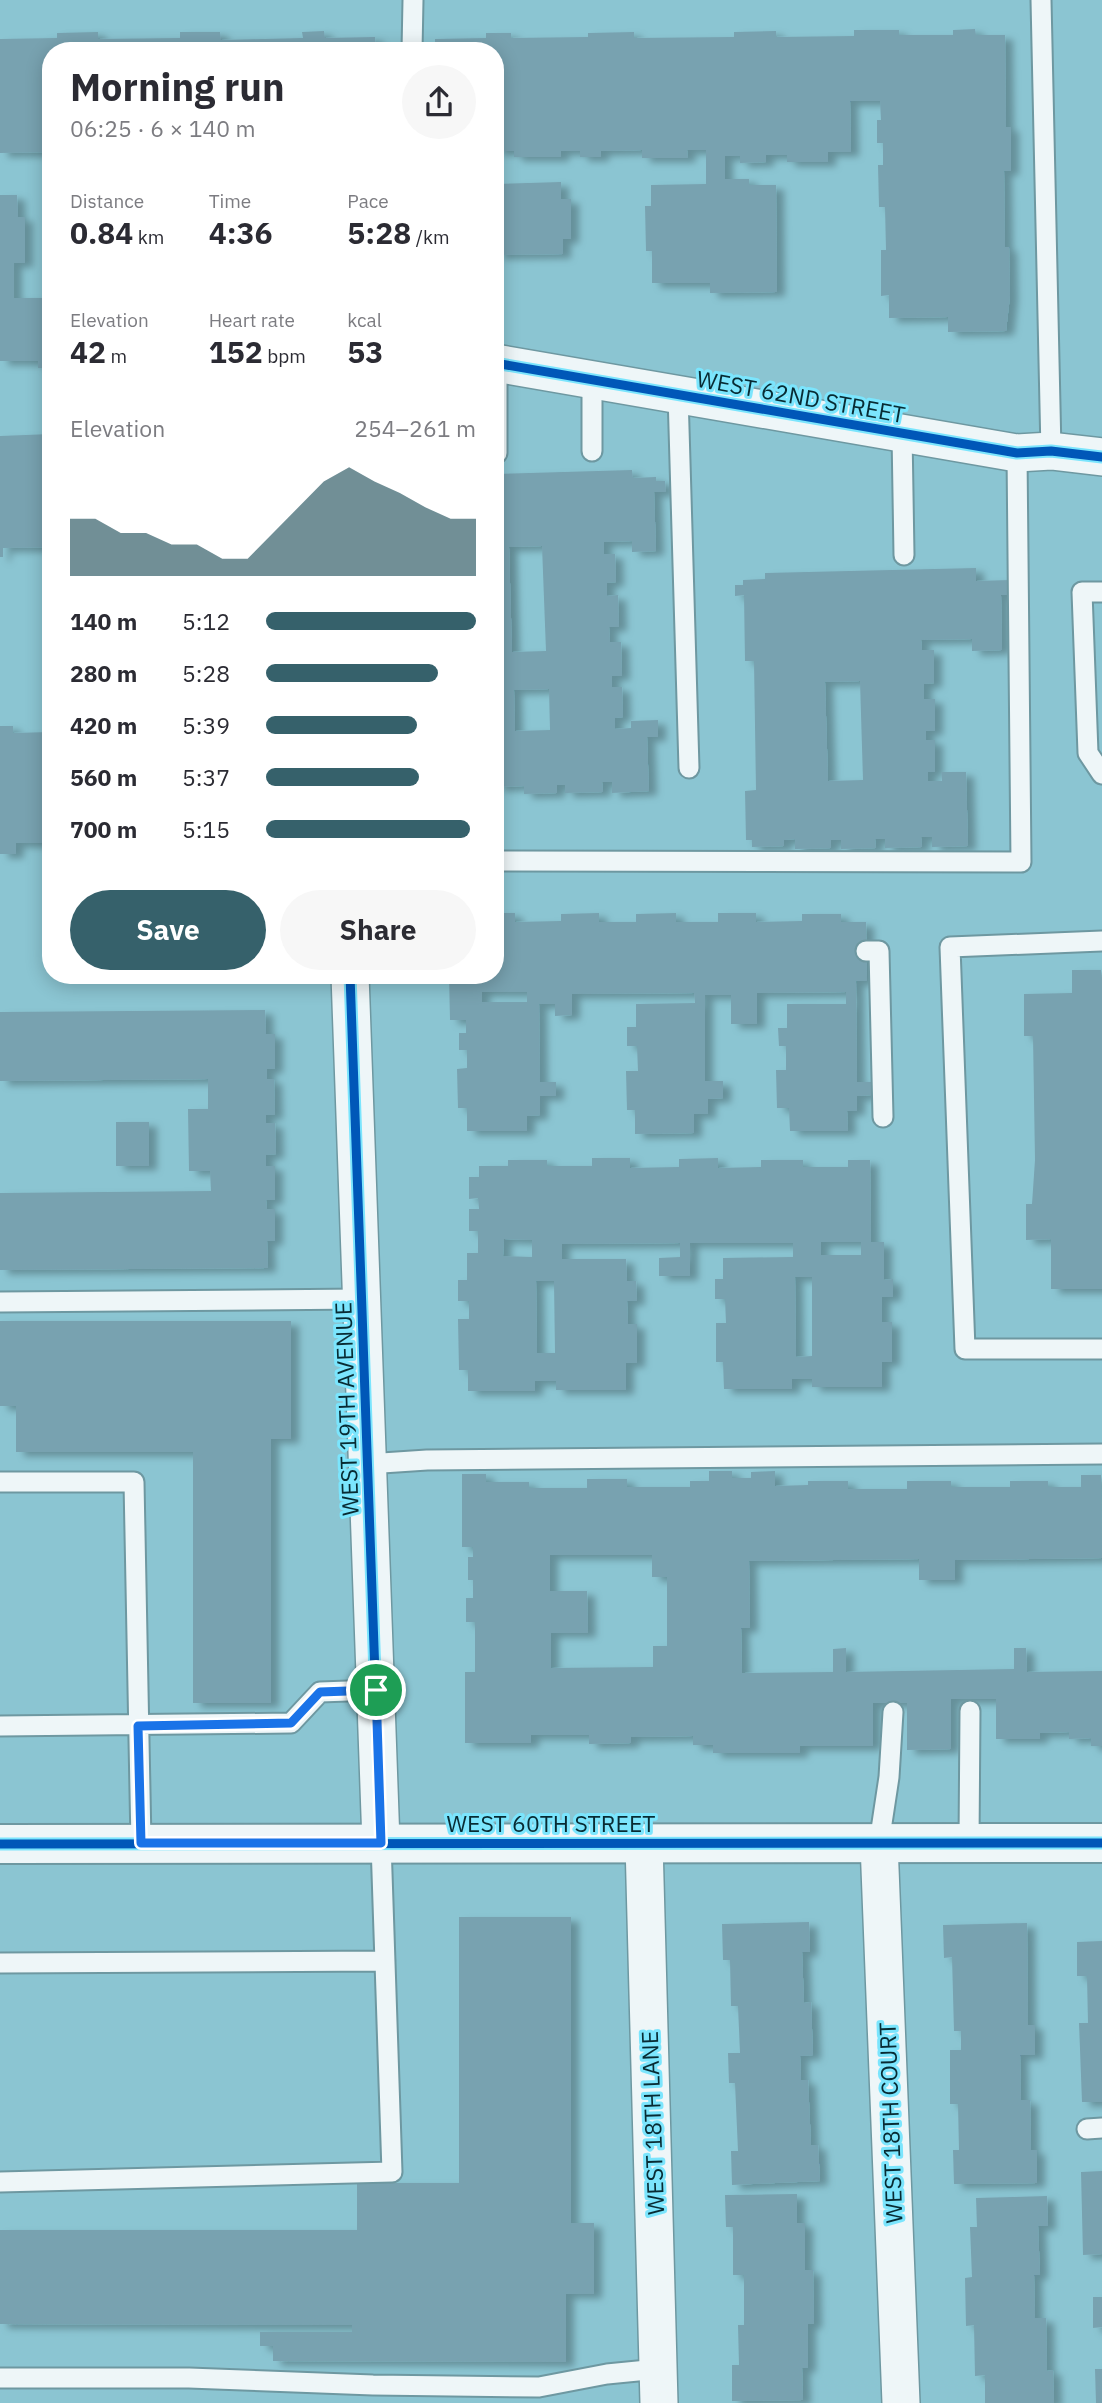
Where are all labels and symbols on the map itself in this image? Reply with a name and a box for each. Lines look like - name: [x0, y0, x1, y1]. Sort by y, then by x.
- street label: WEST 62ND STREET: [694, 363, 908, 429]
- street label: WEST 19TH AVENUE: [327, 1301, 365, 1517]
- pin: [346, 1660, 406, 1720]
- street label: WEST 60TH STREET: [447, 1808, 655, 1838]
- street label: WEST 18TH COURT: [871, 2022, 909, 2224]
- street label: WEST 18TH LANE: [634, 2030, 670, 2216]

